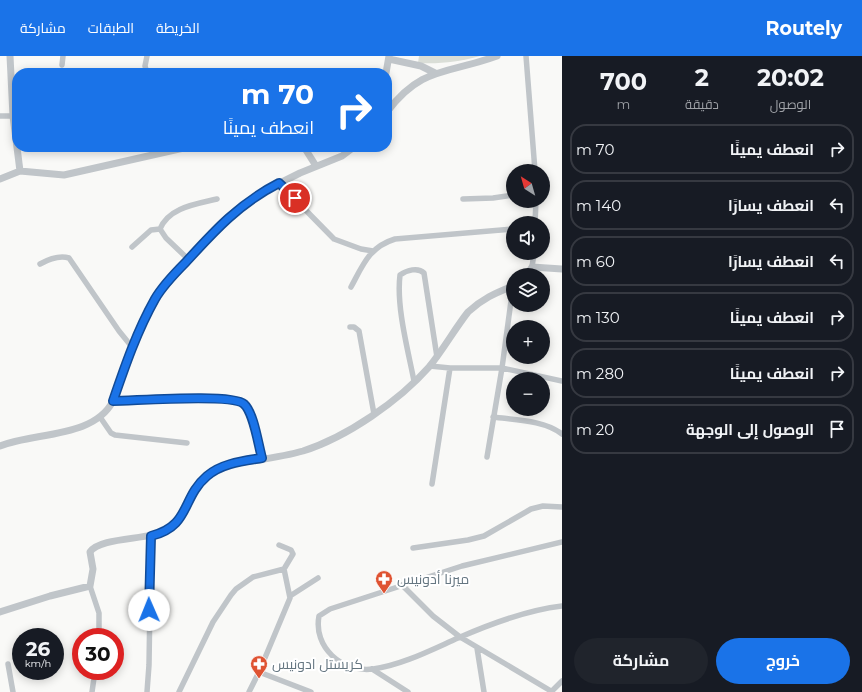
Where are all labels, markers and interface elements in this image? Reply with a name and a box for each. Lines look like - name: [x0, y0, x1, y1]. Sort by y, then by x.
- text: Routely: [766, 17, 842, 40]
- text: مشاركة: [20, 19, 66, 37]
- text: الطبقات: [88, 19, 134, 37]
- text: الخريطة: [156, 19, 200, 37]
- text: 2: [695, 63, 709, 92]
- text: 20:02: [757, 63, 824, 92]
- text: 700: [600, 67, 647, 96]
- text: 70 m: [241, 77, 314, 111]
- icon: right: [328, 84, 380, 136]
- text: m: [617, 96, 630, 112]
- text: دقيقة: [685, 96, 719, 112]
- text: الوصول: [770, 96, 811, 112]
- text: انعطف يمينًا: [223, 117, 314, 139]
- icon: right: [826, 138, 848, 160]
- text: 70 m: [576, 140, 614, 159]
- text: انعطف يمينًا: [730, 140, 814, 159]
- north arrow: [506, 164, 550, 208]
- map controls: [506, 164, 550, 416]
- pin: [278, 181, 312, 215]
- icon: arrive: [284, 187, 306, 209]
- icon: left: [826, 194, 848, 216]
- text: 140 m: [576, 196, 621, 215]
- text: انعطف يسارًا: [728, 196, 814, 215]
- button: sound: [506, 216, 550, 260]
- icon: left: [826, 250, 848, 272]
- text: 60 m: [576, 252, 615, 271]
- text: انعطف يسارًا: [728, 252, 814, 271]
- button: layers: [506, 268, 550, 312]
- icon: right: [826, 306, 848, 328]
- text: 130 m: [576, 308, 620, 327]
- text: انعطف يمينًا: [730, 308, 814, 327]
- button: +: [506, 320, 550, 364]
- icon: right: [826, 362, 848, 384]
- text: 280 m: [576, 364, 624, 383]
- text: انعطف يمينًا: [730, 364, 814, 383]
- button: −: [506, 372, 550, 416]
- icon: arrive: [826, 418, 848, 440]
- text: 20 m: [576, 420, 614, 439]
- text: الوصول إلى الوجهة: [686, 420, 814, 439]
- pharmacy icon: ميرنا أدونيس: [374, 569, 394, 594]
- place label: ميرنا أدونيس: [397, 570, 469, 588]
- position arrow: [128, 589, 170, 631]
- speed limit sign: 30: [72, 628, 124, 680]
- text: 26: [26, 637, 50, 661]
- button: مشاركة: [574, 638, 708, 684]
- button: خروج: [716, 638, 850, 684]
- pharmacy icon: كريستل ادونيس: [249, 654, 269, 679]
- place label: كريستل ادونيس: [272, 655, 363, 673]
- text: km/h: [25, 657, 51, 670]

